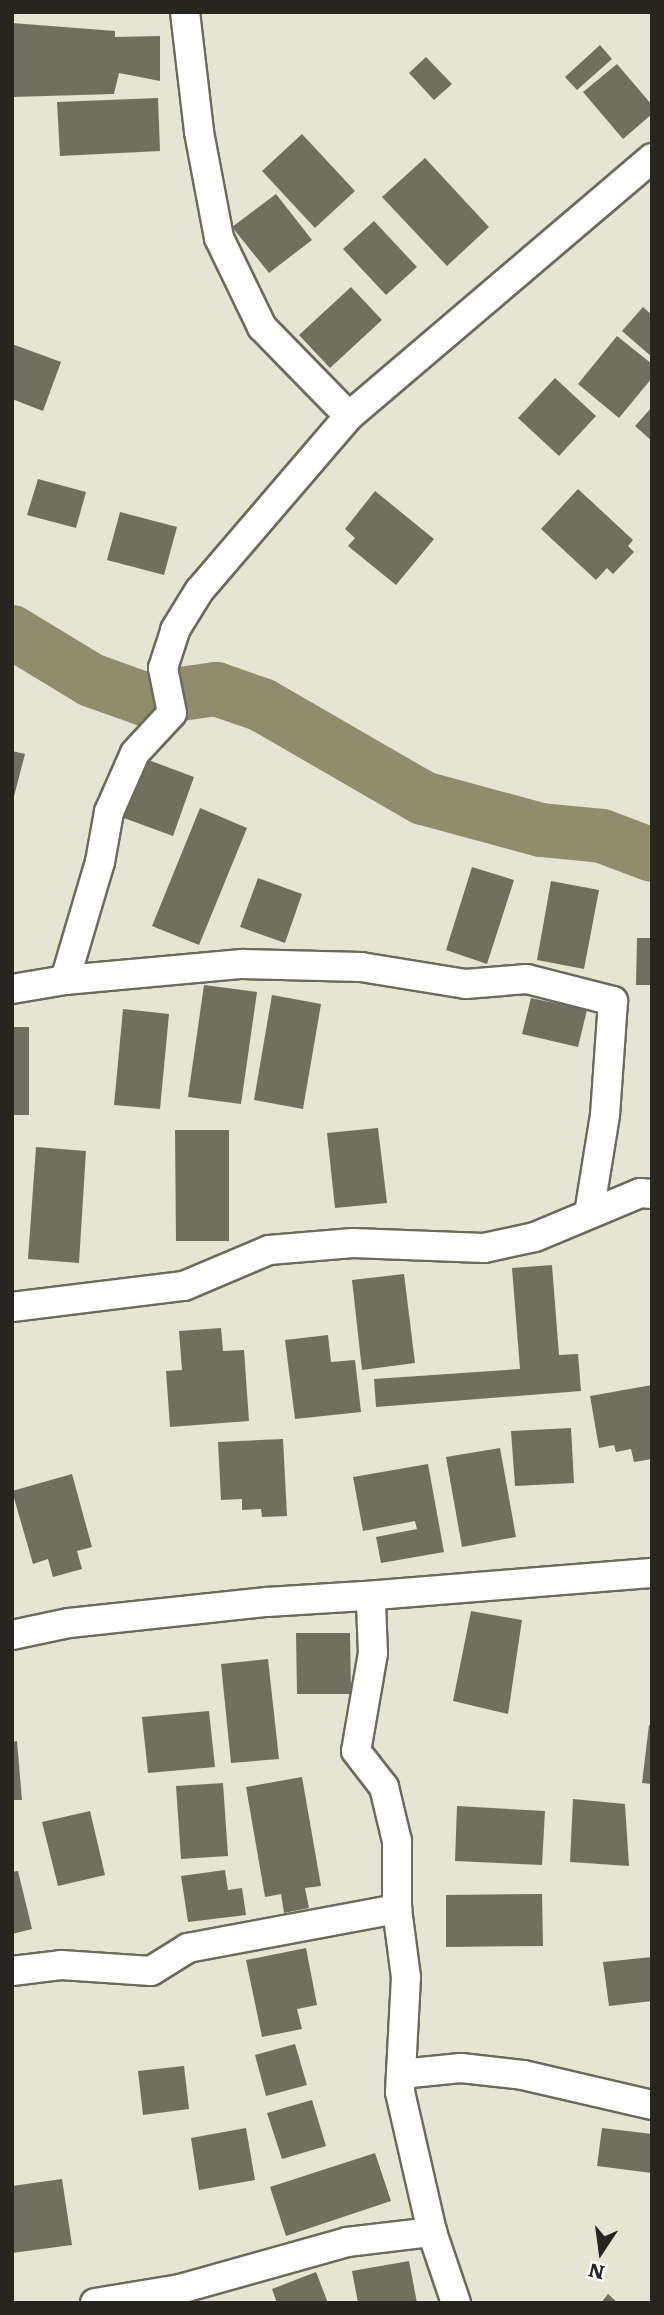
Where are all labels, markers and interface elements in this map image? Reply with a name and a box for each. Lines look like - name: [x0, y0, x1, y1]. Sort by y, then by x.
- north arrow: [566, 2217, 636, 2287]
- text: N: [585, 2257, 607, 2288]

